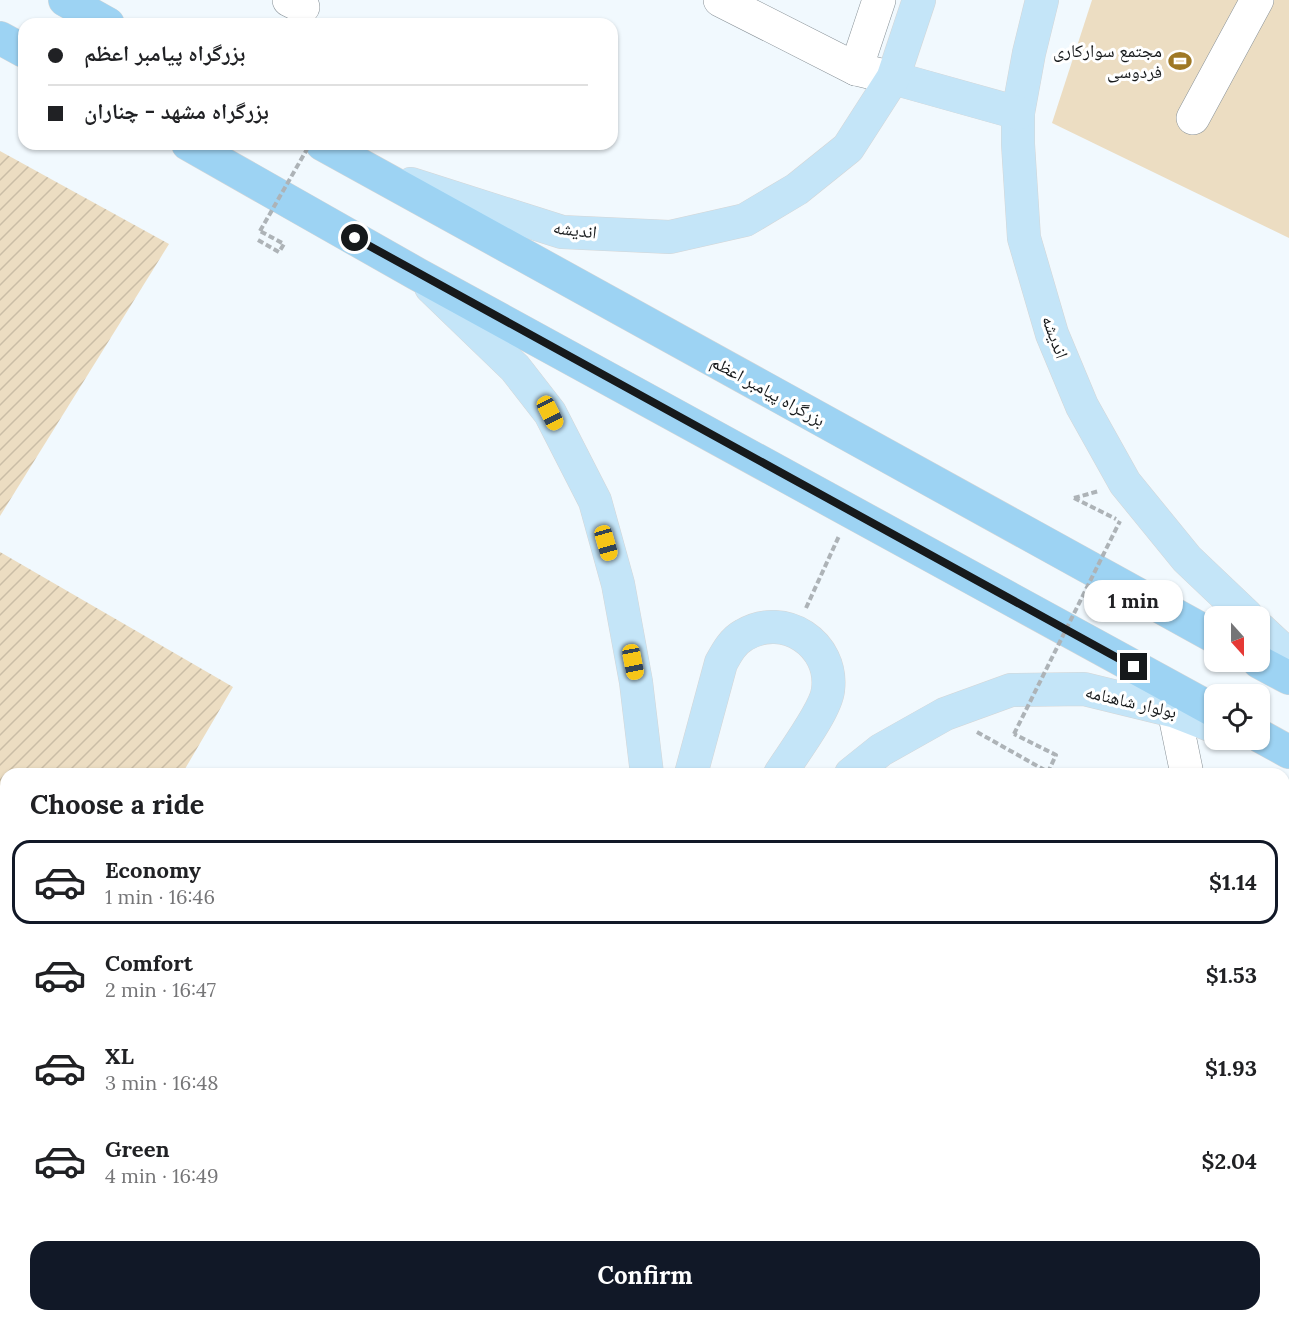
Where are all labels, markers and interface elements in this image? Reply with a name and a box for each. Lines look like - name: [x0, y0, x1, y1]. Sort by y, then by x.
- text: بزرگراه پیامبر اعظم: [84, 39, 245, 67]
- place label: مجتمع سوارکاری فردوسی: [1053, 39, 1162, 83]
- sports icon: مجتمع سوارکاری فردوسی: [1167, 48, 1193, 74]
- text: بزرگراه مشهد - چناران: [84, 97, 269, 125]
- street label: اندیشه: [552, 215, 598, 244]
- route start: [341, 224, 368, 251]
- street label: اندیشه: [1037, 312, 1074, 361]
- street label: بزرگراه پیامبر اعظم: [707, 350, 829, 432]
- car: [534, 393, 566, 433]
- car: [592, 523, 620, 563]
- callout: 1 min: [1084, 580, 1184, 622]
- text: 1 min: [1108, 588, 1159, 613]
- north arrow: [1204, 606, 1270, 672]
- map controls: [1204, 606, 1270, 750]
- car: [621, 643, 645, 681]
- route end: [1120, 653, 1147, 680]
- street label: بولوار شاهنامه: [1083, 680, 1179, 723]
- button: locate: [1204, 684, 1270, 750]
- text: Choose a ride: [30, 787, 204, 821]
- icon: car: [33, 855, 87, 909]
- text: Economy: [105, 856, 201, 884]
- text: $1.14: [1209, 868, 1257, 896]
- text: 1 min · 16:46: [105, 884, 215, 909]
- icon: car: [33, 948, 87, 1002]
- text: Comfort: [105, 949, 193, 977]
- text: $1.53: [1206, 961, 1257, 989]
- text: 2 min · 16:47: [105, 977, 216, 1002]
- icon: car: [33, 1041, 87, 1095]
- text: XL: [105, 1042, 134, 1070]
- text: $1.93: [1205, 1054, 1257, 1082]
- text: 3 min · 16:48: [105, 1070, 218, 1095]
- icon: car: [33, 1134, 87, 1188]
- text: Green: [105, 1135, 170, 1163]
- text: $2.04: [1202, 1147, 1257, 1175]
- text: 4 min · 16:49: [105, 1163, 219, 1188]
- button: Confirm: [30, 1241, 1260, 1310]

